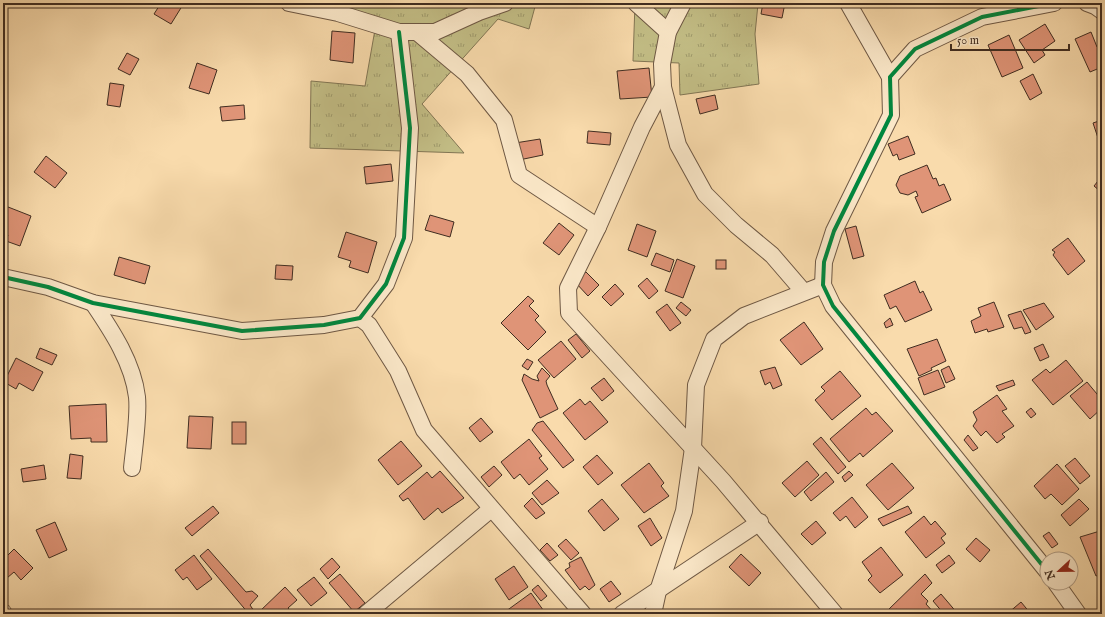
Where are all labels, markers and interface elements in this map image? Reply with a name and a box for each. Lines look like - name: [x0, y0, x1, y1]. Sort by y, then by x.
- scale bar: [951, 26, 1069, 52]
- text: 50 m: [957, 33, 979, 48]
- north arrow: [1039, 551, 1079, 591]
- text: N: [1042, 567, 1059, 582]

